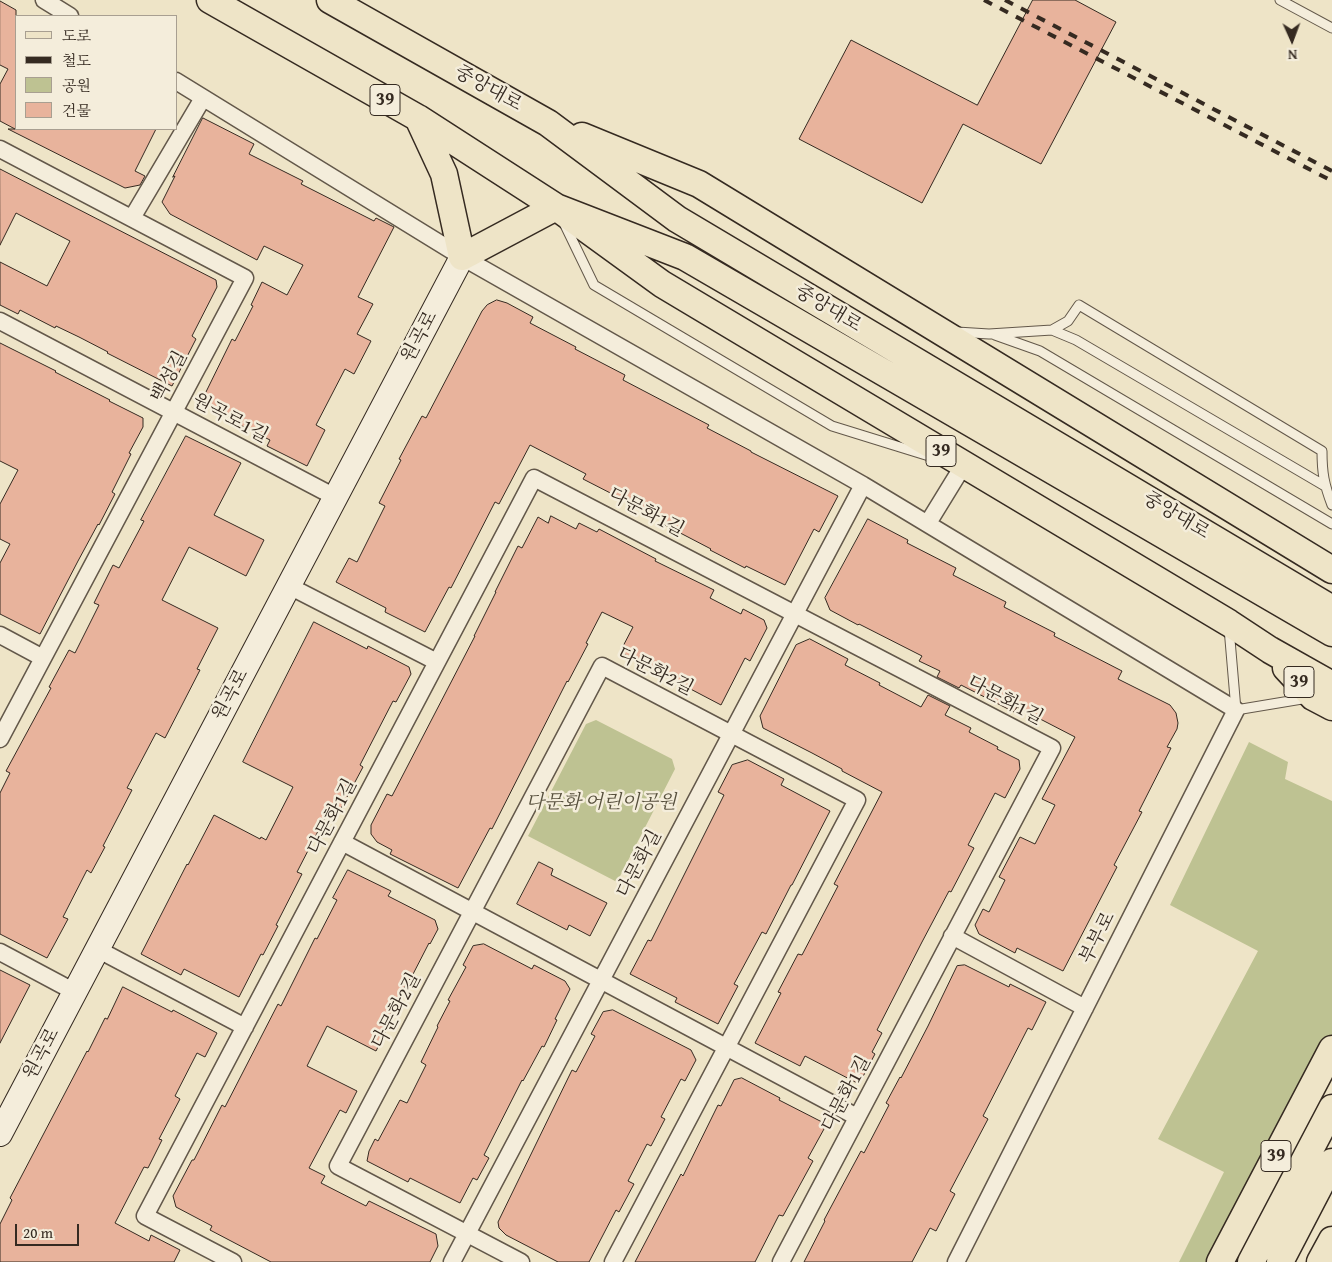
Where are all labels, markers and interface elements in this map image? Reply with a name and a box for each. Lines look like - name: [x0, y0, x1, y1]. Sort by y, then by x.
- legend: [15, 15, 178, 130]
- north arrow: [1267, 15, 1317, 65]
- text: 도로: [62, 25, 91, 46]
- text: N: [1288, 45, 1298, 65]
- text: 철도: [62, 50, 91, 71]
- street label: 중앙대로: [450, 61, 526, 117]
- text: 공원: [62, 75, 91, 96]
- road number: 39: [370, 84, 400, 116]
- text: 건물: [62, 100, 91, 121]
- street label: 중앙대로: [791, 280, 865, 338]
- street label: 원곡로: [397, 307, 443, 367]
- street label: 백성길: [147, 347, 193, 407]
- street label: 원곡로1길: [188, 390, 272, 448]
- road number: 39: [926, 436, 956, 466]
- street label: 다문화1길: [604, 484, 688, 542]
- street label: 중앙대로: [1139, 487, 1213, 545]
- street label: 다문화2길: [613, 643, 697, 701]
- street label: 원곡로: [208, 665, 254, 725]
- road number: 39: [1284, 666, 1314, 698]
- street label: 다문화1길: [963, 672, 1047, 730]
- street label: 다문화1길: [304, 775, 362, 859]
- park label: 다문화 어린이공원: [526, 792, 676, 814]
- street label: 다문화길: [613, 826, 667, 902]
- street label: 부부로: [1075, 908, 1121, 968]
- street label: 다문화2길: [368, 969, 426, 1053]
- street label: 원곡로: [19, 1024, 65, 1084]
- street label: 다문화1길: [818, 1052, 876, 1136]
- road number: 39: [1261, 1140, 1291, 1172]
- scale bar: [18, 1214, 81, 1246]
- text: 20 m: [23, 1222, 53, 1243]

